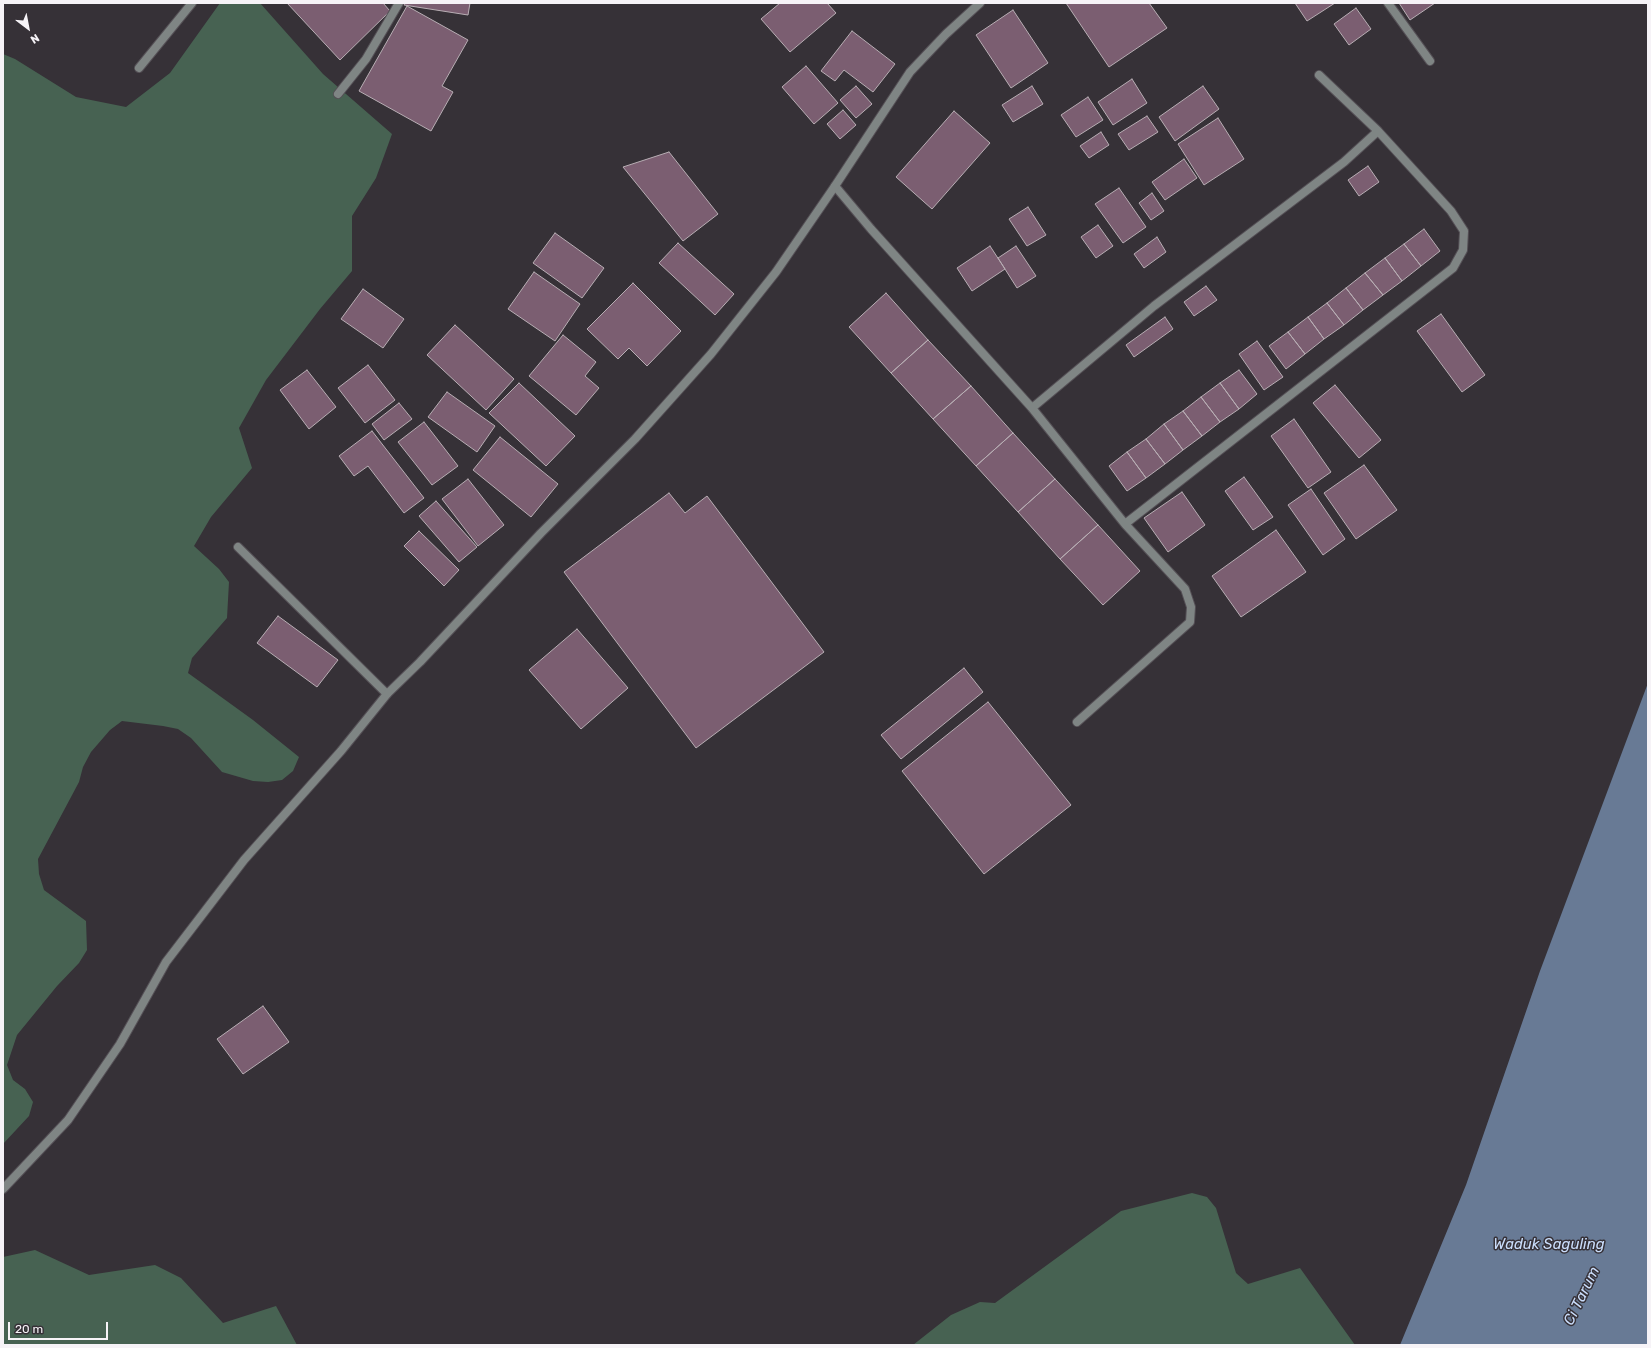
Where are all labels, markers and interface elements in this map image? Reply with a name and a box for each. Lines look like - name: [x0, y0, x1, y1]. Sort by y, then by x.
- north arrow: [8, 8, 48, 48]
- text: N: [28, 31, 41, 46]
- water label: Waduk Saguling: [1493, 1236, 1605, 1254]
- water label: Ci Tarum: [1560, 1264, 1604, 1328]
- scale bar: [10, 1314, 110, 1340]
- text: 20 m: [15, 1322, 43, 1336]

